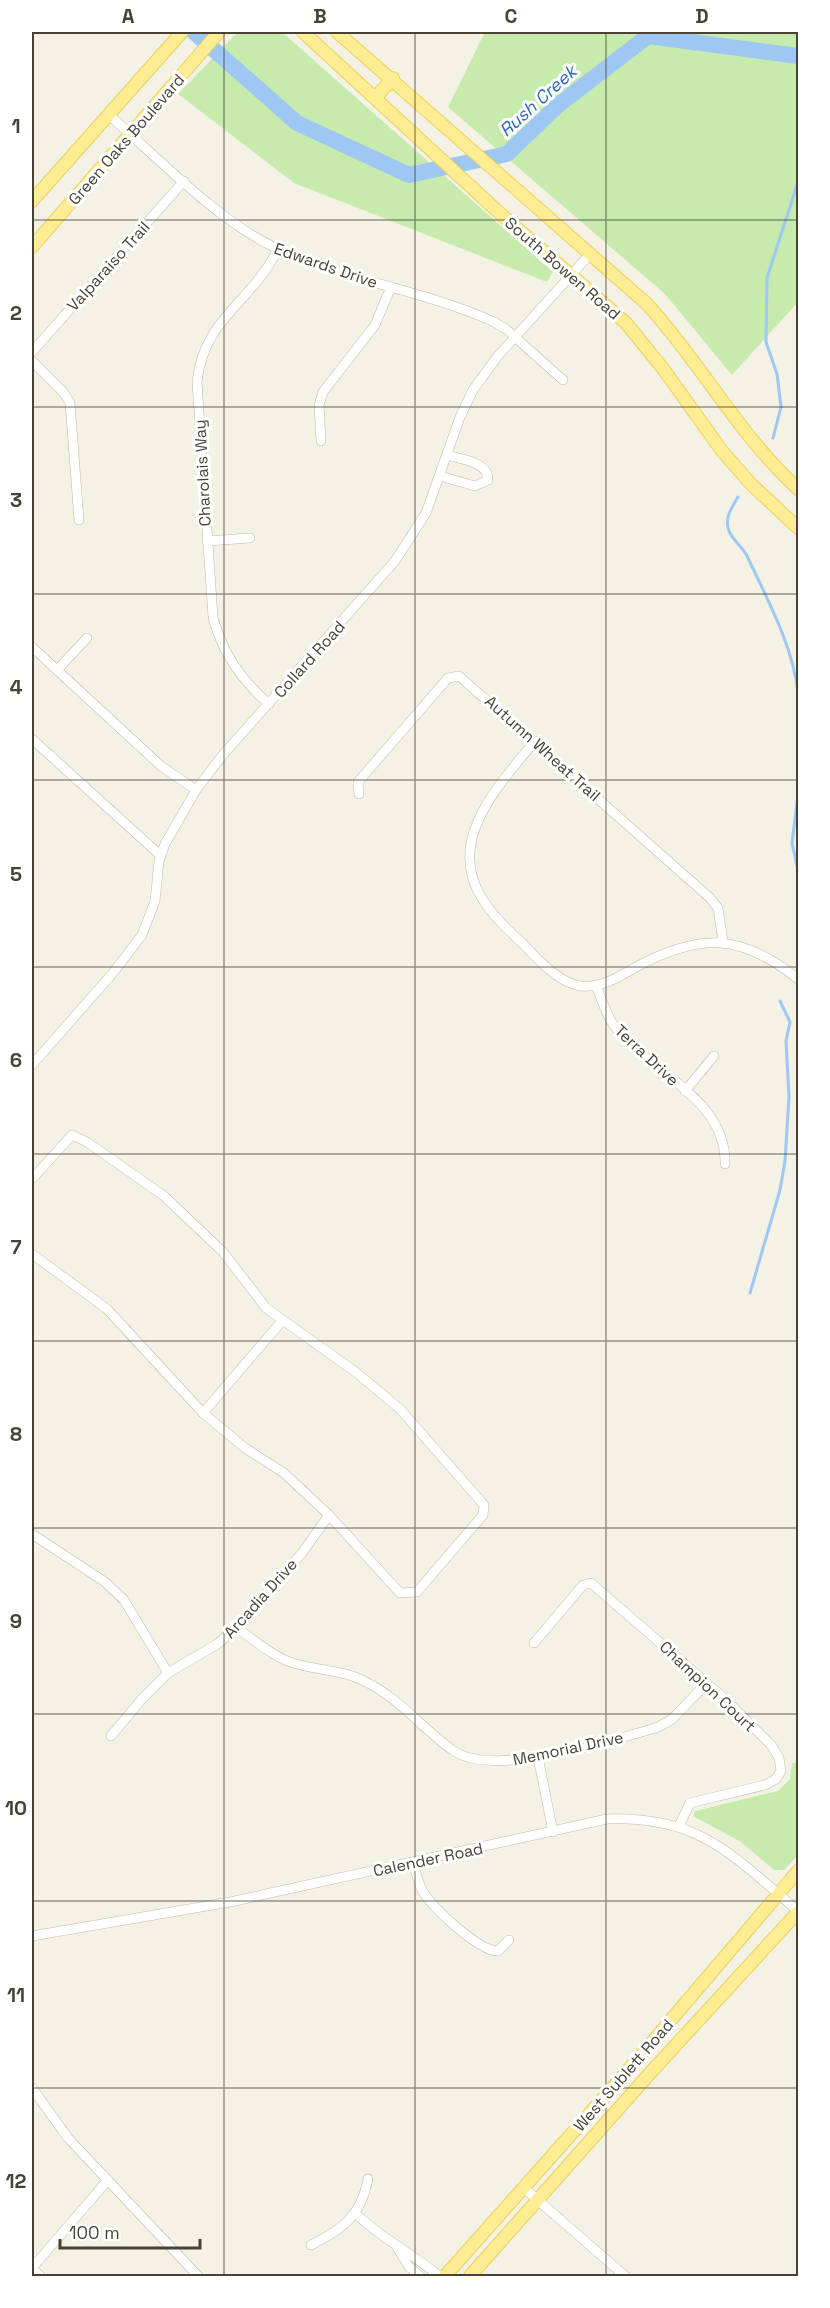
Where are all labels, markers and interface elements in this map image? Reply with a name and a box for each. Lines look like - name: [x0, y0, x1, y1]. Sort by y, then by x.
- text: A: [122, 3, 135, 29]
- text: B: [313, 3, 327, 29]
- text: C: [505, 3, 518, 29]
- text: D: [695, 3, 709, 29]
- water label: Rush Creek: [494, 58, 583, 141]
- street label: Green Oaks Boulevard: [64, 69, 189, 209]
- text: 1: [11, 113, 21, 139]
- street label: South Bowen Road: [501, 212, 625, 324]
- street label: Valparaiso Trail: [62, 217, 154, 316]
- street label: Edwards Drive: [271, 238, 380, 293]
- text: 2: [10, 300, 22, 326]
- street label: Charolais Way: [189, 419, 216, 527]
- text: 3: [10, 487, 22, 513]
- street label: Collard Road: [269, 616, 350, 702]
- text: 4: [10, 674, 23, 700]
- street label: Autumn Wheat Trail: [480, 691, 605, 806]
- text: 5: [10, 861, 22, 887]
- street label: Terra Drive: [610, 1020, 683, 1091]
- text: 6: [10, 1047, 22, 1073]
- text: 7: [10, 1234, 22, 1260]
- text: 8: [10, 1421, 22, 1447]
- street label: Arcadia Drive: [219, 1554, 302, 1643]
- text: 9: [10, 1608, 22, 1634]
- street label: Champion Court: [655, 1636, 760, 1736]
- street label: Memorial Drive: [511, 1727, 625, 1770]
- text: 10: [5, 1795, 27, 1821]
- street label: Calender Road: [371, 1838, 485, 1881]
- text: 11: [7, 1982, 25, 2008]
- street label: West Sublett Road: [569, 2015, 678, 2136]
- text: 12: [6, 2168, 27, 2194]
- scale bar: [60, 2212, 200, 2250]
- text: 100 m: [69, 2221, 120, 2244]

